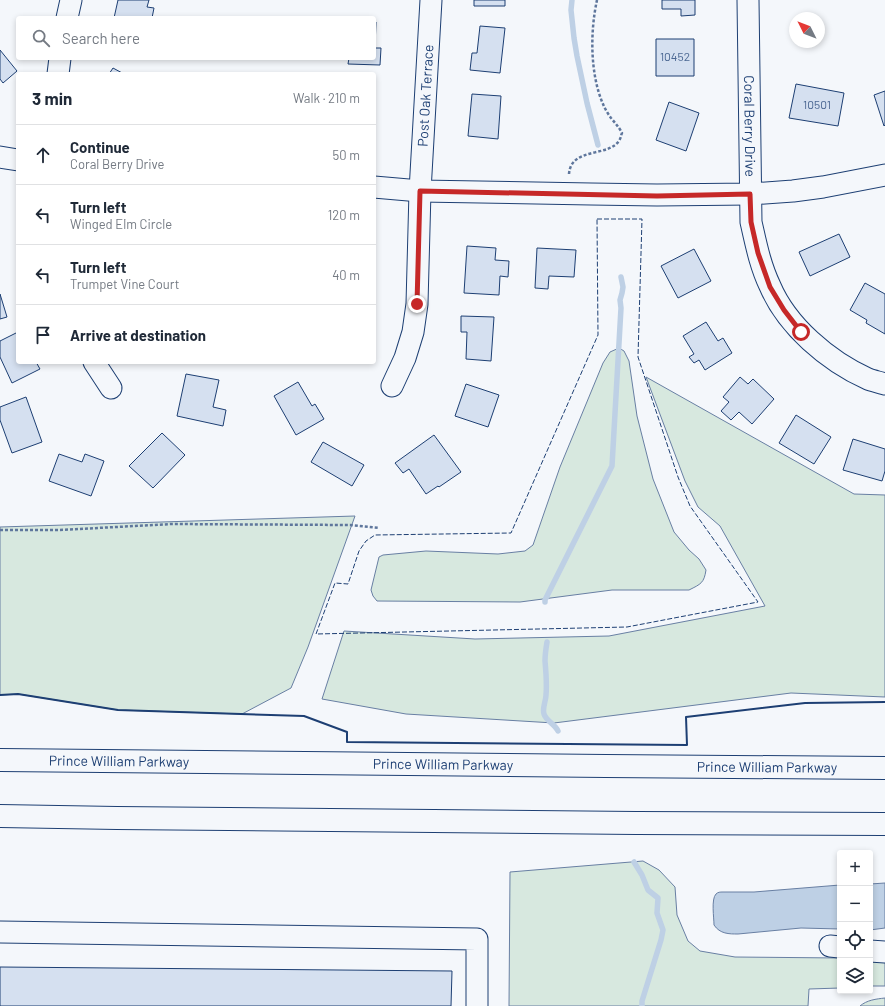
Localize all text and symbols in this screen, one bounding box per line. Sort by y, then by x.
north arrow [789,12,825,48]
search box [16,16,376,60]
icon: search [30,27,52,49]
text: Search here [62,29,140,47]
street label: Post Oak Terrace [414,44,436,147]
house number: 10452 [660,49,690,63]
street label: Coral Berry Drive [741,75,759,177]
text: 3 min [32,88,72,108]
text: Walk · 210 m [293,90,360,106]
house number: 10501 [803,97,831,111]
text: Continue [70,138,130,156]
icon: ahead [32,144,54,166]
text: 50 m [333,147,360,163]
text: Coral Berry Drive [70,156,164,172]
text: Turn left [70,198,126,216]
icon: left [32,204,54,226]
text: 120 m [328,207,360,223]
text: Winged Elm Circle [70,216,172,232]
text: Turn left [70,258,126,276]
icon: left [32,264,54,286]
text: 40 m [332,267,360,283]
text: Trumpet Vine Court [70,276,179,292]
route end [408,295,426,313]
route start [792,323,810,341]
icon: arrive [32,324,54,346]
text: Arrive at destination [70,326,206,344]
street label: Prince William Parkway [49,751,190,770]
street label: Prince William Parkway [373,755,514,773]
street label: Prince William Parkway [697,758,838,776]
map controls [837,850,873,994]
button: + [837,850,873,886]
button: − [837,886,873,922]
button: locate [837,922,873,958]
button: layers [837,958,873,994]

